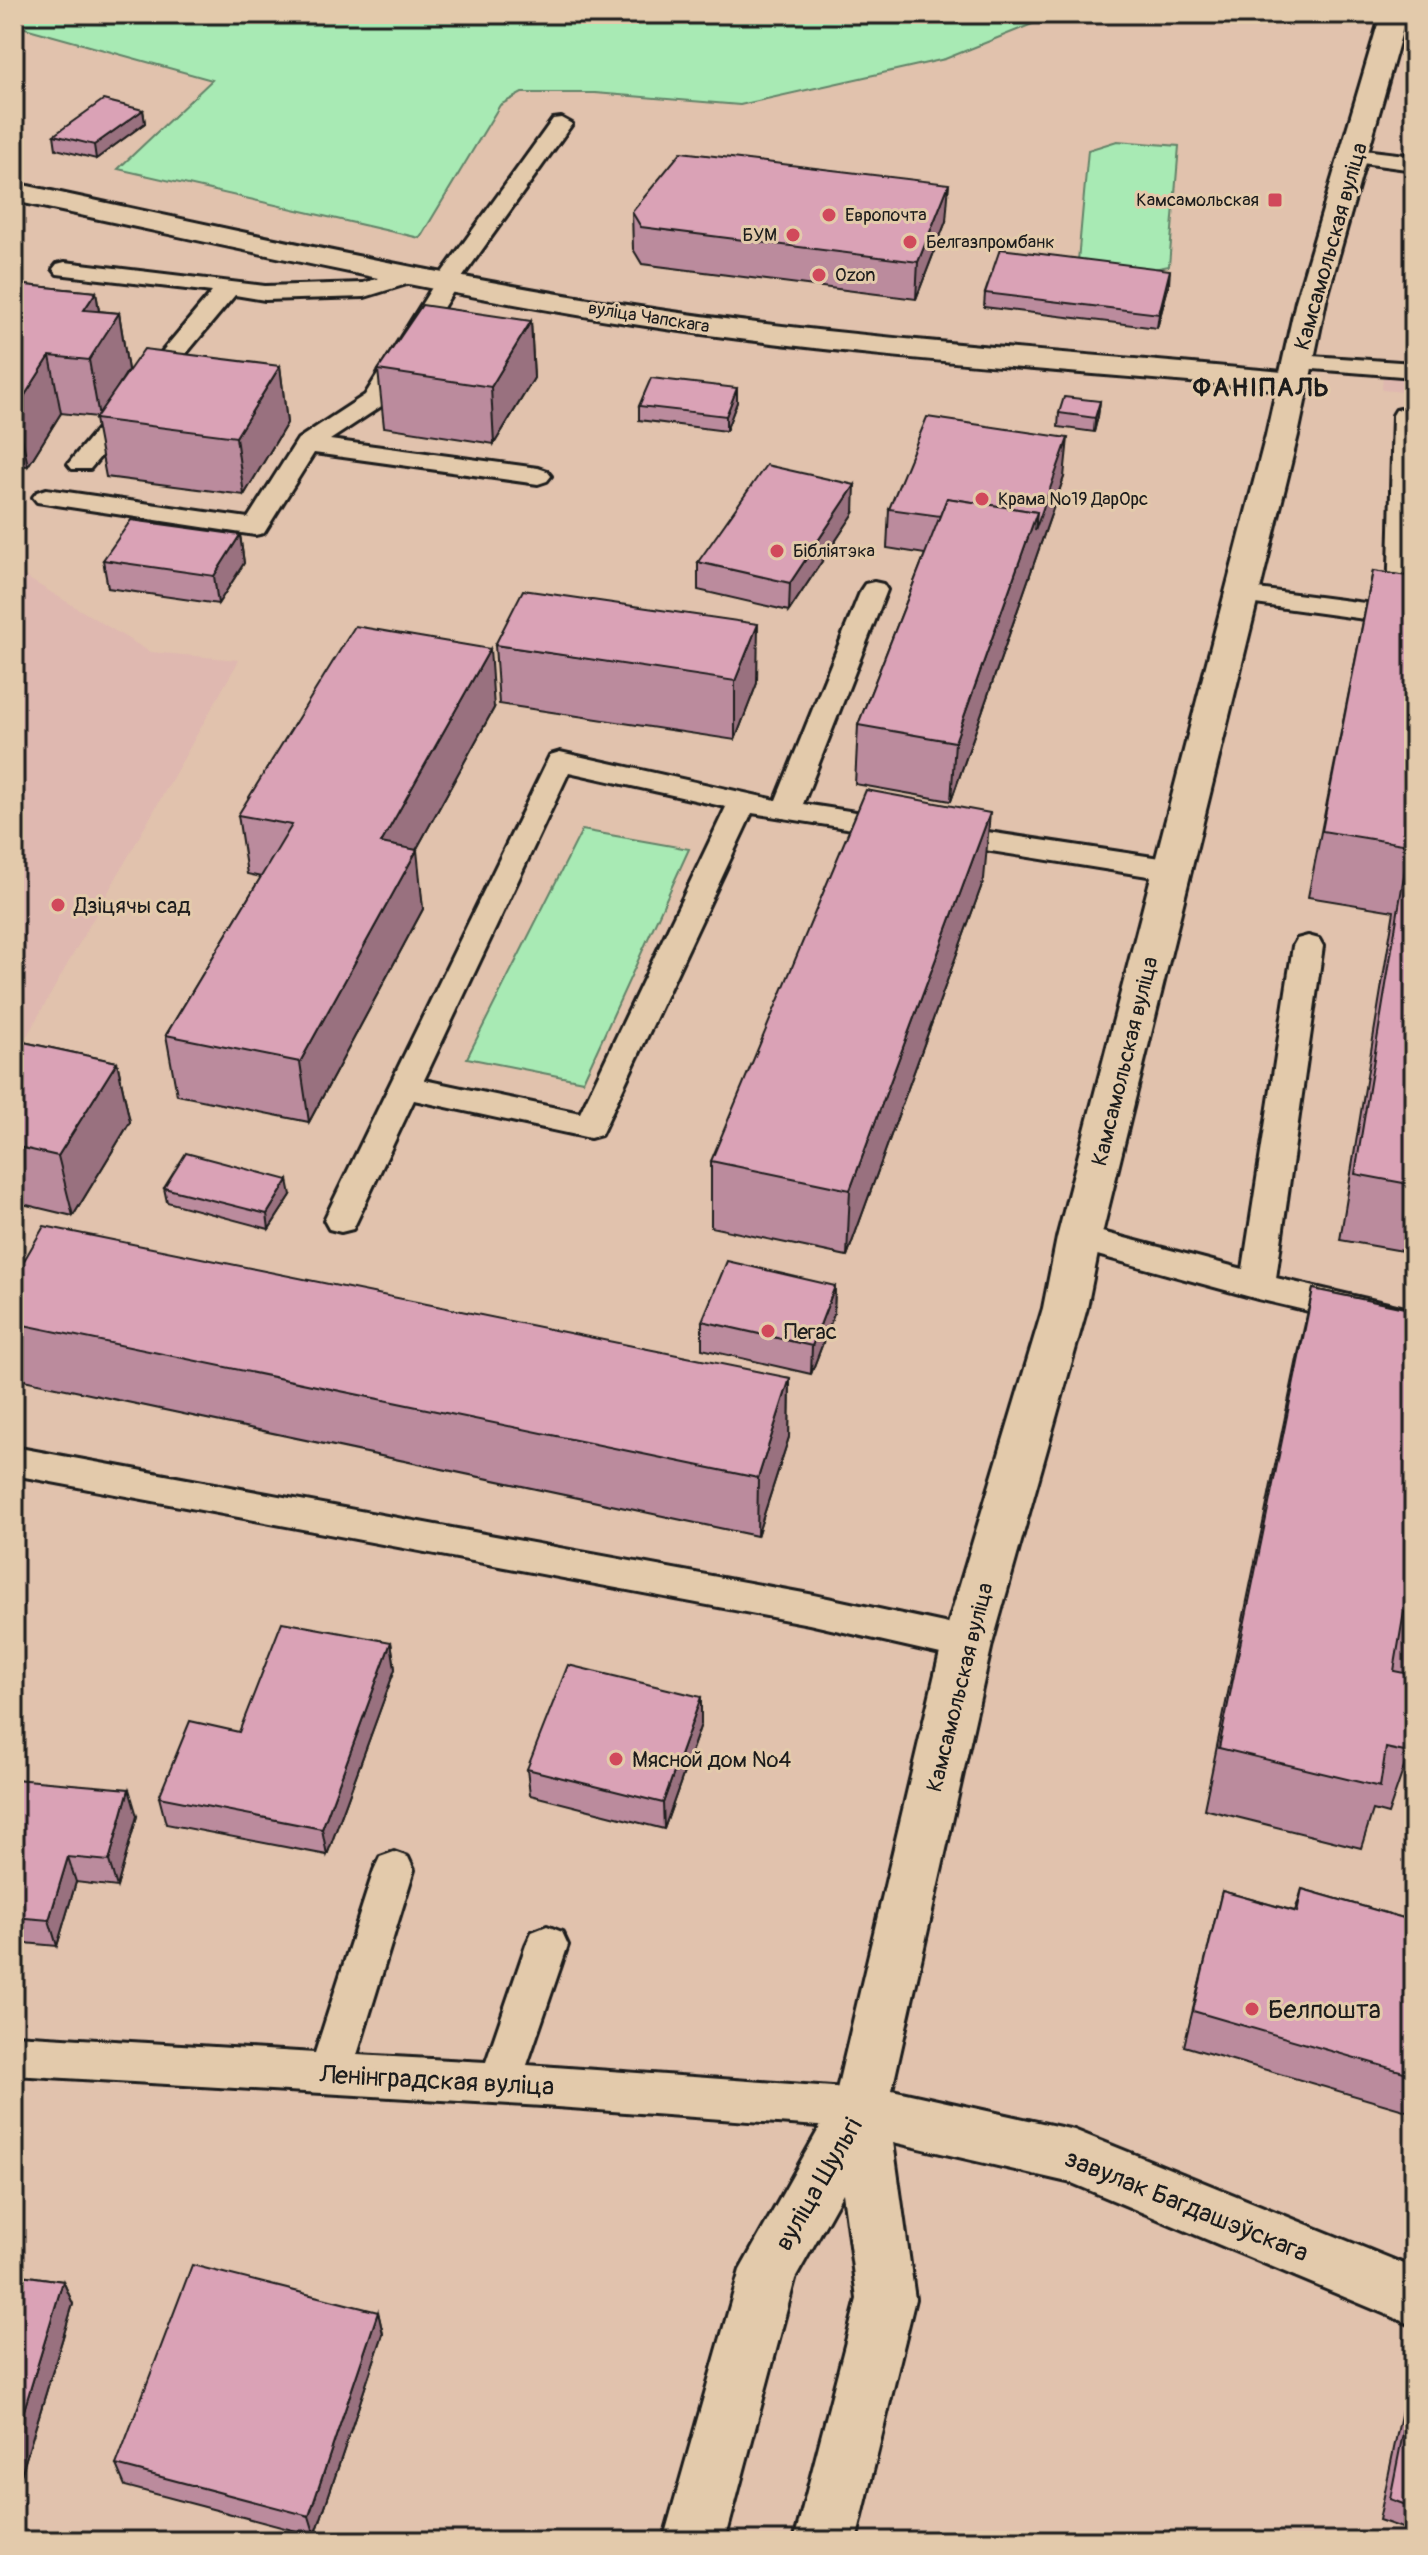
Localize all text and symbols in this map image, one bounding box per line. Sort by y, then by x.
street label: Камсамольская вуліца [1288,139,1374,353]
place label: Камсамольская [1136,189,1259,212]
marker: Камсамольская [1266,191,1284,209]
place label: Европочта [845,204,927,227]
marker: Европочта [820,206,838,224]
place label: БУМ [742,224,777,247]
marker: БУМ [784,226,802,244]
place label: Белгазпромбанк [926,231,1054,254]
marker: Белгазпромбанк [901,233,919,251]
place label: Ozon [835,264,875,287]
marker: Ozon [810,266,828,284]
street label: вуліца Чапскага [587,297,711,338]
district label: ФАНІПАЛЬ [1192,372,1331,404]
place label: Крама №19 ДарОрс [998,488,1148,511]
marker: Крама №19 ДарОрс [973,490,991,508]
place label: Бібліятэка [793,540,875,563]
marker: Бібліятэка [768,542,786,560]
place label: Дзіцячы сад [73,892,191,920]
marker: Дзіцячы сад [49,896,67,914]
street label: Камсамольская вуліца [1085,954,1164,1169]
place label: Пегас [784,1318,837,1346]
marker: Пегас [759,1322,777,1340]
street label: Камсамольская вуліца [920,1580,999,1795]
place label: Мясной дом №4 [632,1746,791,1774]
marker: Мясной дом №4 [607,1750,625,1768]
place label: Белпошта [1268,1994,1381,2026]
marker: Белпошта [1243,2000,1261,2018]
street label: Ленінградская вуліца [318,2059,555,2103]
street label: вуліца Шульгі [768,2113,870,2256]
street label: завулак Багдашэўскага [1060,2142,1313,2269]

